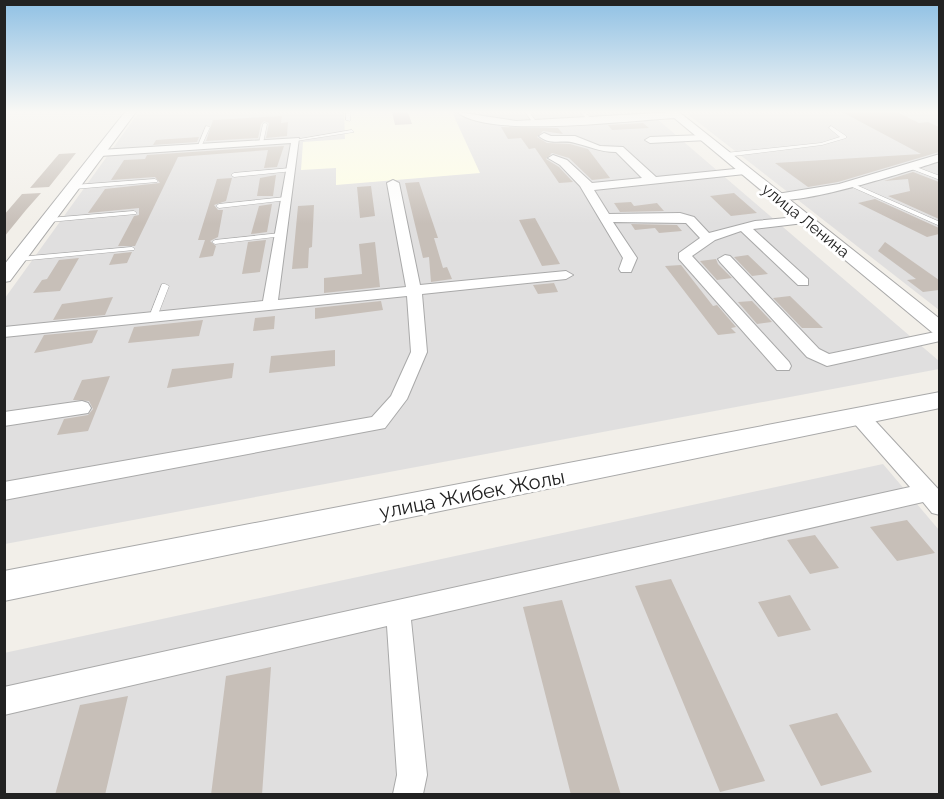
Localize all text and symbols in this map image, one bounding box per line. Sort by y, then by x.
street label: улица Ленина [758,179,853,262]
street label: улица Жибек Жолы [377,464,567,524]

